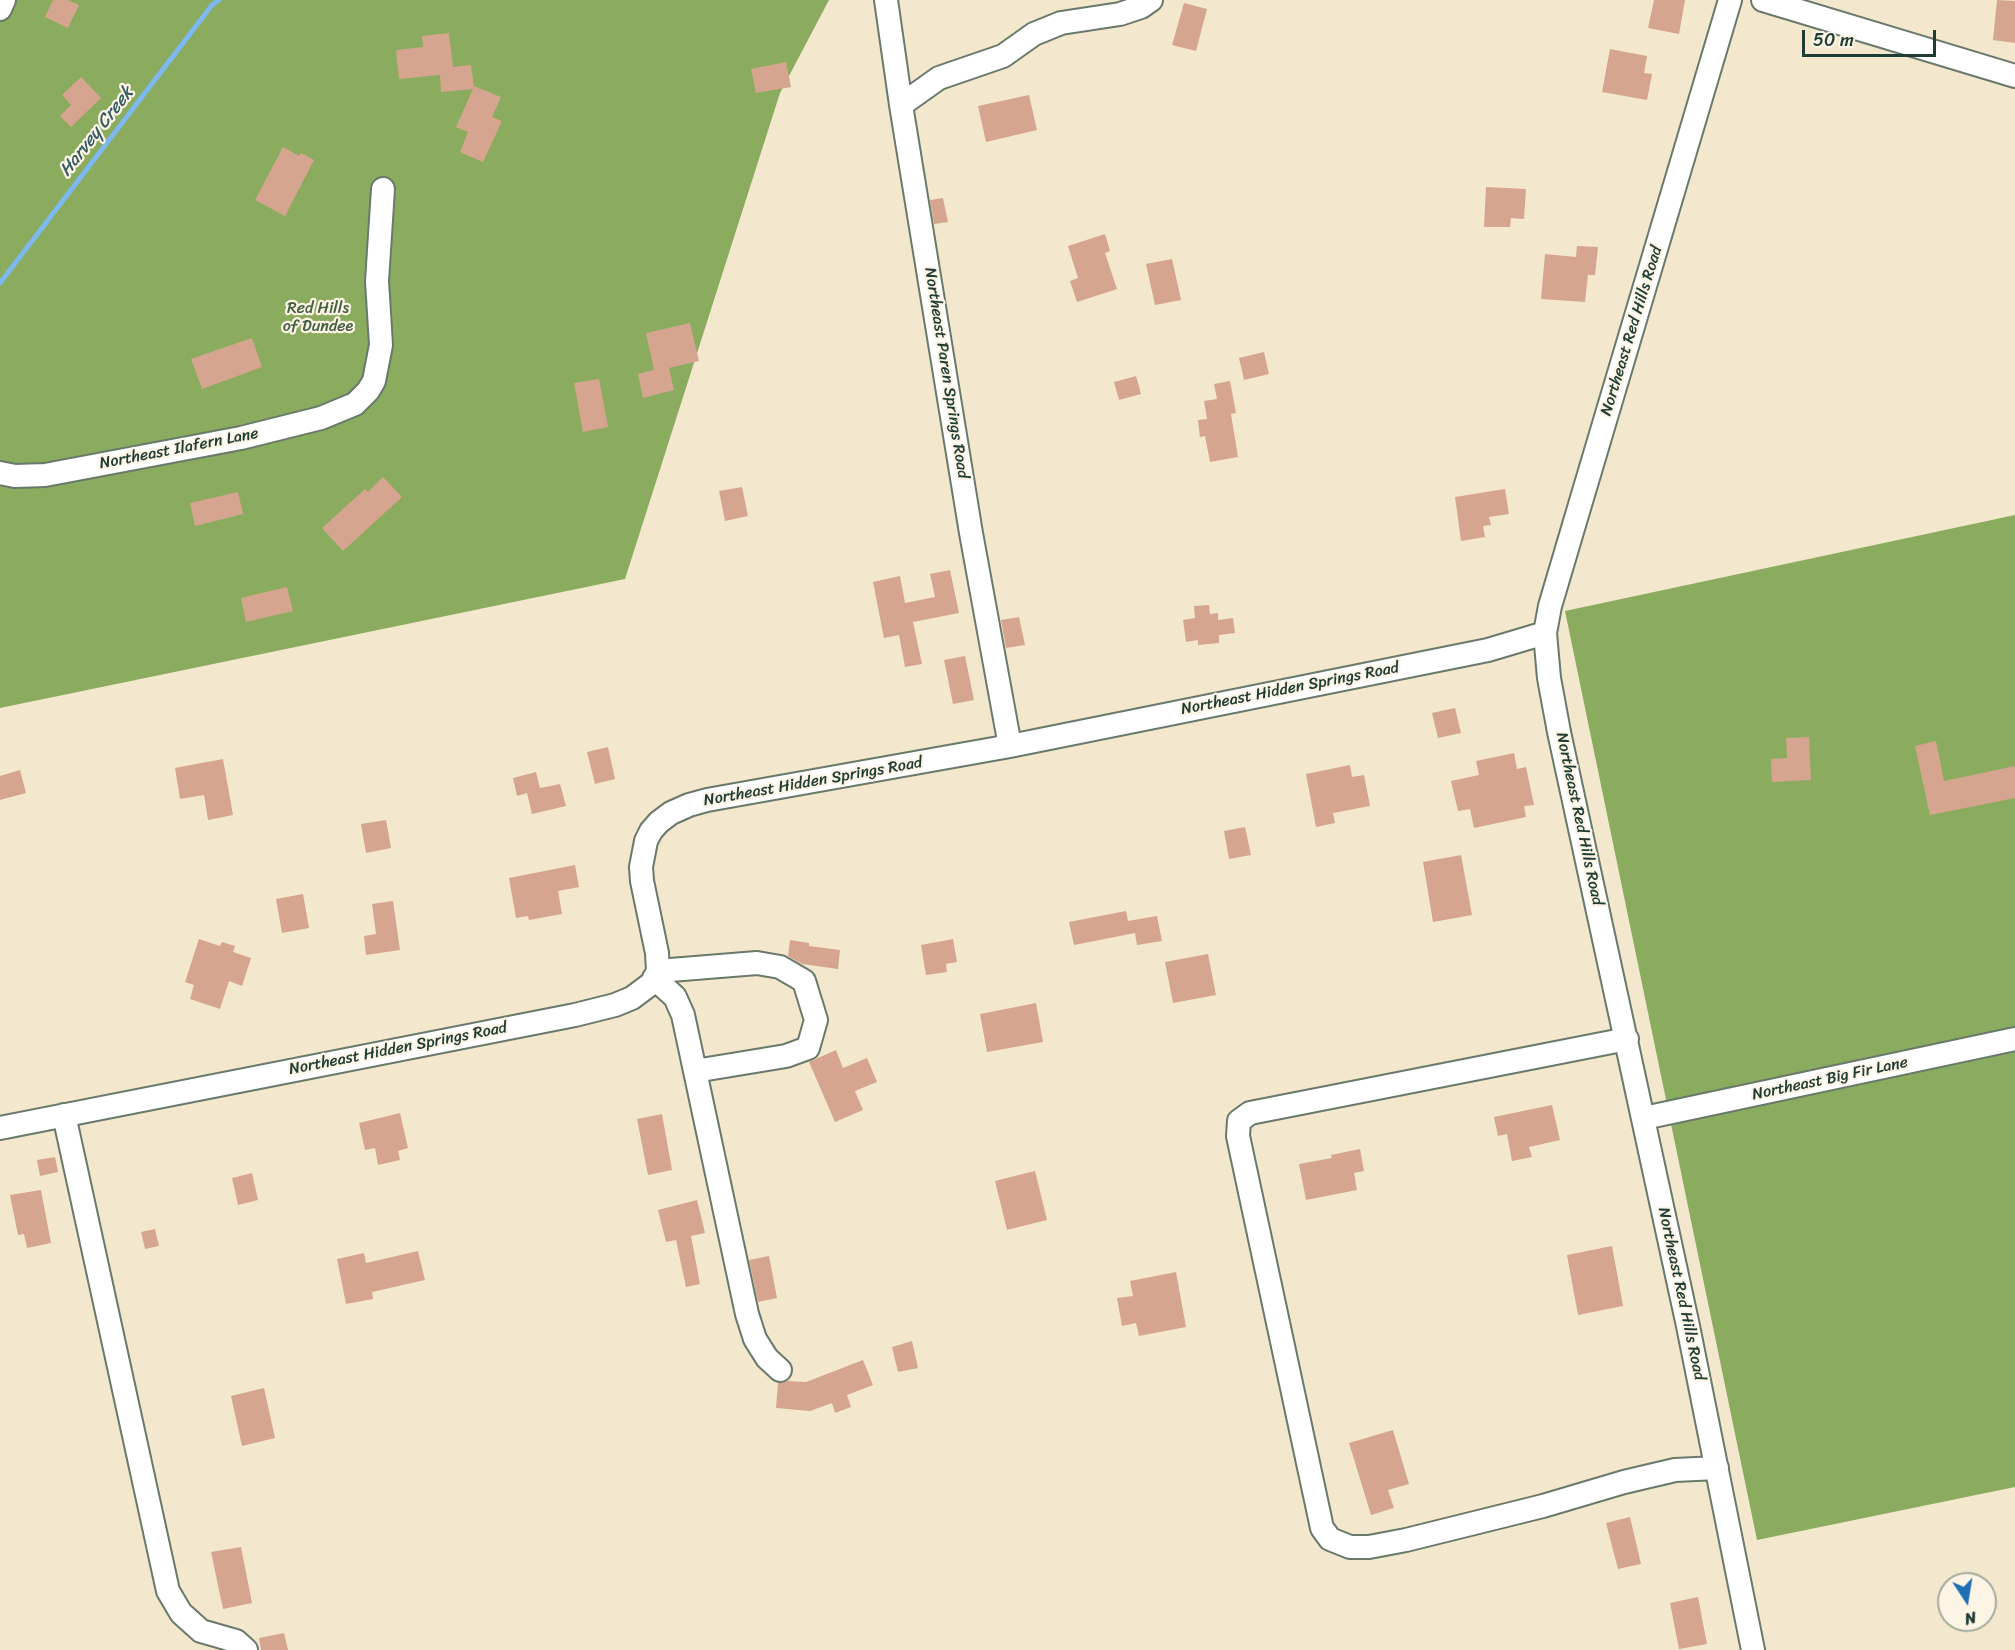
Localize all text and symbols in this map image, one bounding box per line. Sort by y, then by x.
scale bar [1805,18,1938,56]
text: 50 m [1813,24,1854,56]
water label: Harvey Creek [55,83,139,181]
street label: Northeast Red Hills Road [1597,244,1667,418]
street label: Northeast Paren Springs Road [920,266,972,480]
park label: Red Hills of Dundee [283,299,353,337]
street label: Northeast Ilafern Lane [98,424,260,474]
street label: Northeast Hidden Springs Road [1179,658,1401,720]
street label: Northeast Red Hills Road [1551,731,1607,907]
street label: Northeast Hidden Springs Road [702,753,924,811]
street label: Northeast Hidden Springs Road [287,1018,509,1080]
street label: Northeast Big Fir Lane [1750,1053,1910,1105]
street label: Northeast Red Hills Road [1653,1206,1709,1382]
north arrow [1937,1572,1997,1632]
text: N [1962,1603,1979,1633]

